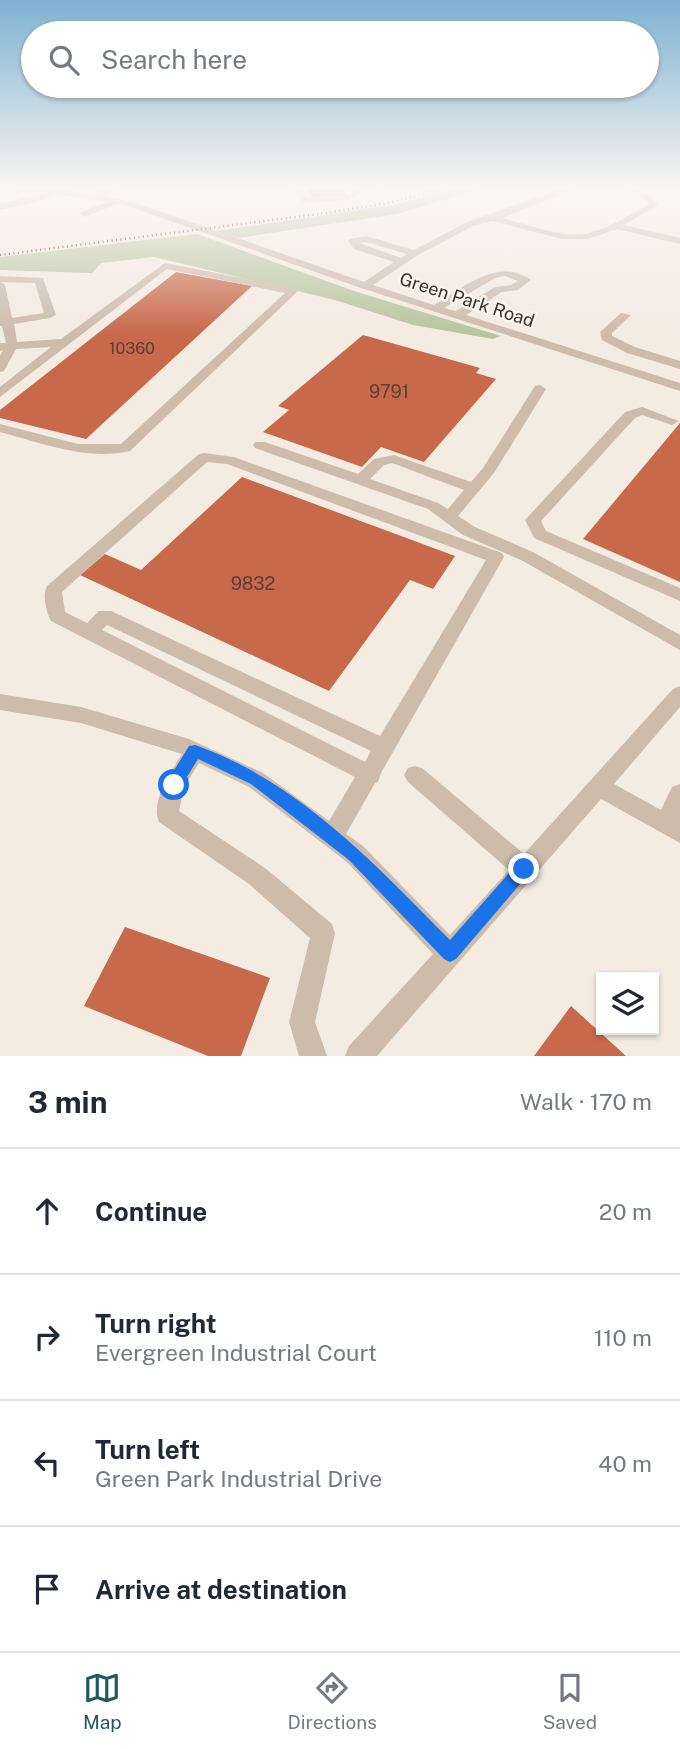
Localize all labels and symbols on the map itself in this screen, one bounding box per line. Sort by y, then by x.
street label: Green Park Road [397,268,537,331]
house number: 10360 [109,339,155,358]
house number: 9791 [369,381,409,402]
house number: 9832 [231,573,275,594]
route start [158,769,189,800]
route end [508,853,539,884]

